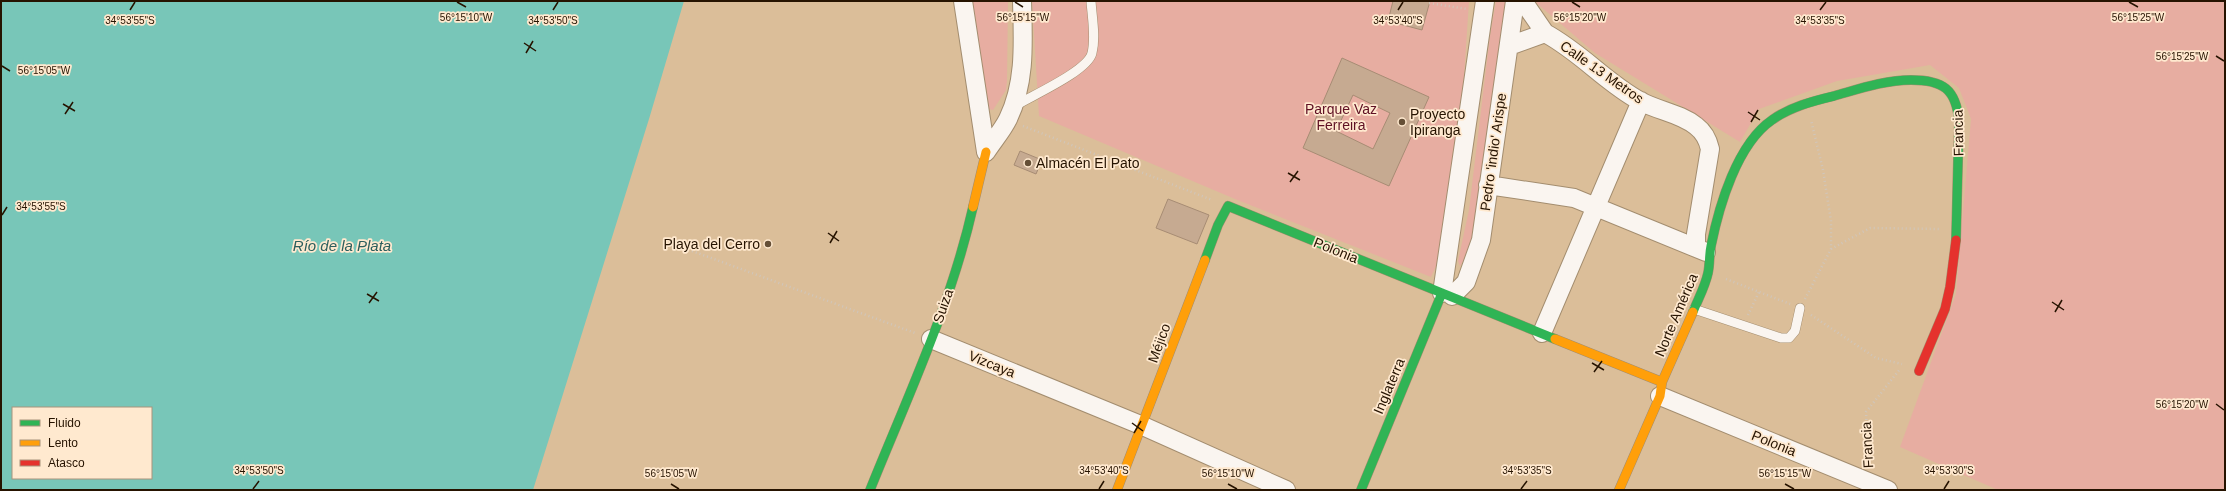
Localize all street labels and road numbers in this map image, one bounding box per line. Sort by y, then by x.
street label: Calle 13 Metros [1557,37,1647,107]
street label: Pedro 'indio' Arispe [1477,92,1509,212]
street label: Francia [1950,109,1966,156]
street label: Polonia [1311,234,1361,266]
street label: Norte América [1651,271,1701,359]
street label: Suiza [930,287,956,325]
street label: Méjico [1145,321,1174,365]
street label: Vizcaya [966,347,1018,381]
street label: Inglaterra [1370,355,1408,416]
street label: Francia [1858,421,1876,469]
street label: Polonia [1749,427,1799,459]

